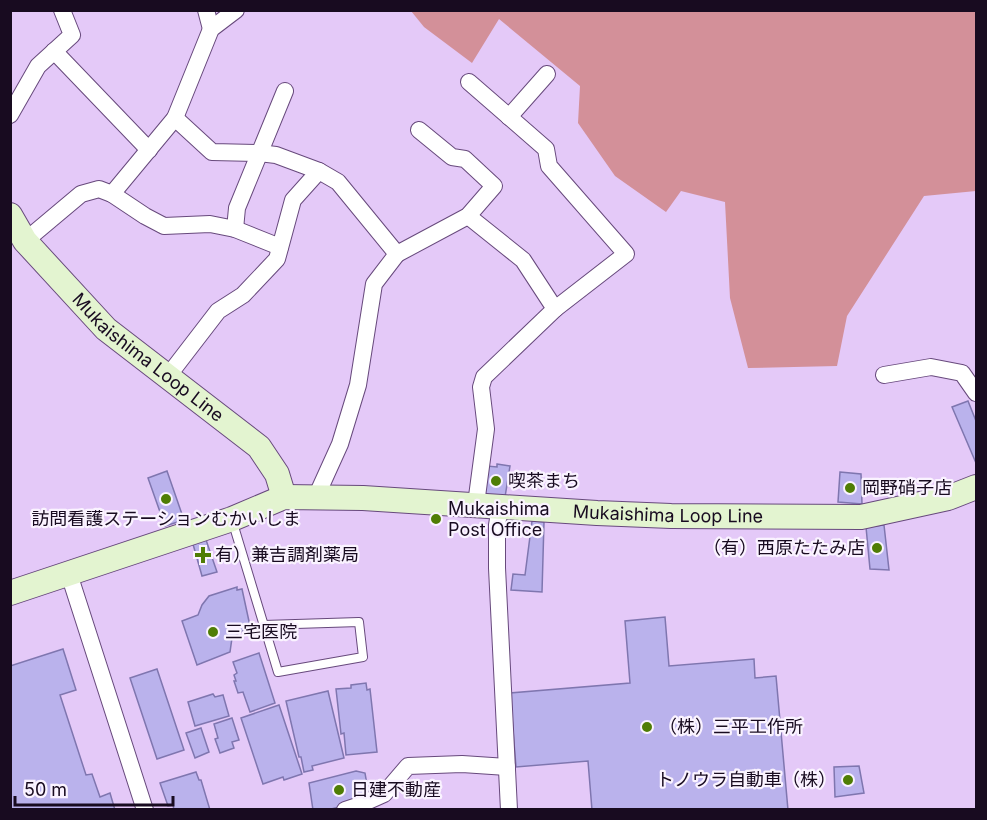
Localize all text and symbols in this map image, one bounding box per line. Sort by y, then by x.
street label: Mukaishima Loop Line [68,289,228,426]
place label: 喫茶まち [508,470,580,491]
marker: 喫茶まち [489,474,503,488]
place label: 岡野硝子店 [862,477,952,498]
marker: 岡野硝子店 [843,481,857,495]
marker: 訪問看護ステーションむかいしま [159,492,173,506]
place label: Mukaishima Post Office [448,498,550,540]
street label: Mukaishima Loop Line [572,500,763,526]
place label: 訪問看護ステーションむかいしま [31,508,301,529]
marker: Mukaishima Post Office [429,512,443,526]
place label: （有）西原たたみ店 [703,537,865,558]
marker: （有）西原たたみ店 [870,541,884,555]
place label: 有）兼吉調剤薬局 [215,544,359,565]
marker: 有）兼吉調剤薬局 [196,548,210,562]
place label: 三宅医院 [225,621,297,642]
marker: 三宅医院 [206,625,220,639]
place label: （株）三平工作所 [659,716,803,737]
marker: （株）三平工作所 [640,720,654,734]
scale bar [15,769,172,807]
place label: トノウラ自動車（株） [656,769,836,790]
marker: トノウラ自動車（株） [841,773,855,787]
text: 50 m [24,779,67,800]
place label: 日建不動産 [351,779,441,800]
marker: 日建不動産 [332,783,346,797]

